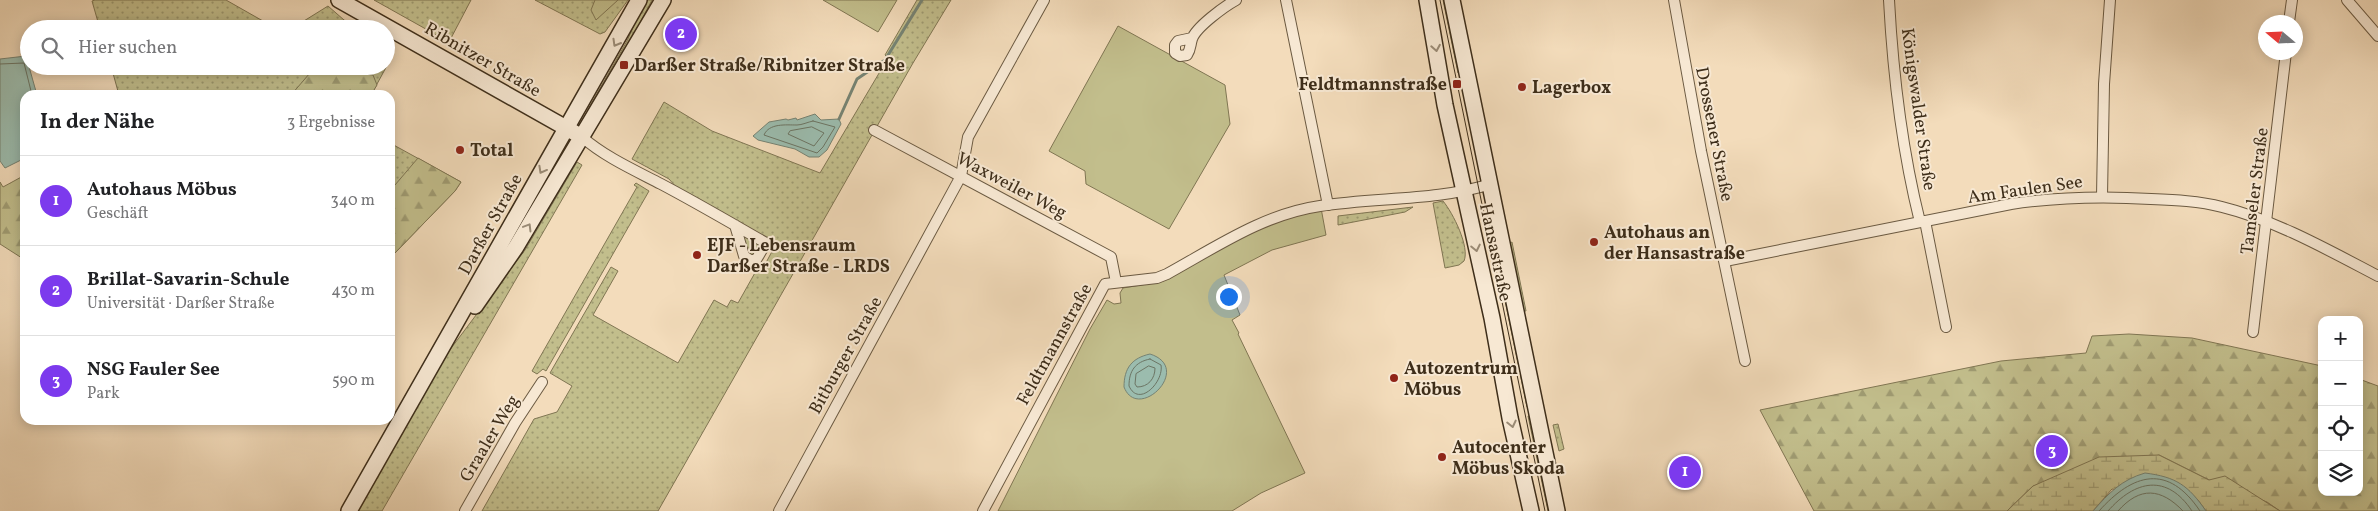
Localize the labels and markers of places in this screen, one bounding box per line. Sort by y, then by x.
pin: 2 [665,15,697,53]
place label: Darßer Straße/Ribnitzer Straße [634,54,905,79]
marker: Darßer Straße/Ribnitzer Straße [618,59,630,71]
place label: Feldtmannstraße [1298,73,1447,98]
place label: Lagerbox [1532,76,1611,101]
marker: Feldtmannstraße [1451,78,1463,90]
marker: Lagerbox [1516,81,1528,93]
place label: Total [470,139,513,164]
marker: Total [454,144,466,156]
place label: Autohaus an der Hansastraße [1604,221,1745,267]
place label: EJF - Lebensraum Darßer Straße - LRDS [707,234,890,280]
marker: Autohaus an der Hansastraße [1588,236,1600,248]
marker: EJF - Lebensraum Darßer Straße - LRDS [691,249,703,261]
place label: Autozentrum Möbus [1404,357,1518,403]
marker: Autozentrum Möbus [1388,372,1400,384]
pin: 3 [2036,432,2068,470]
place label: Autocenter Möbus Skoda [1452,436,1565,482]
marker: Autocenter Möbus Skoda [1436,451,1448,463]
pin: 1 [1669,453,1701,491]

